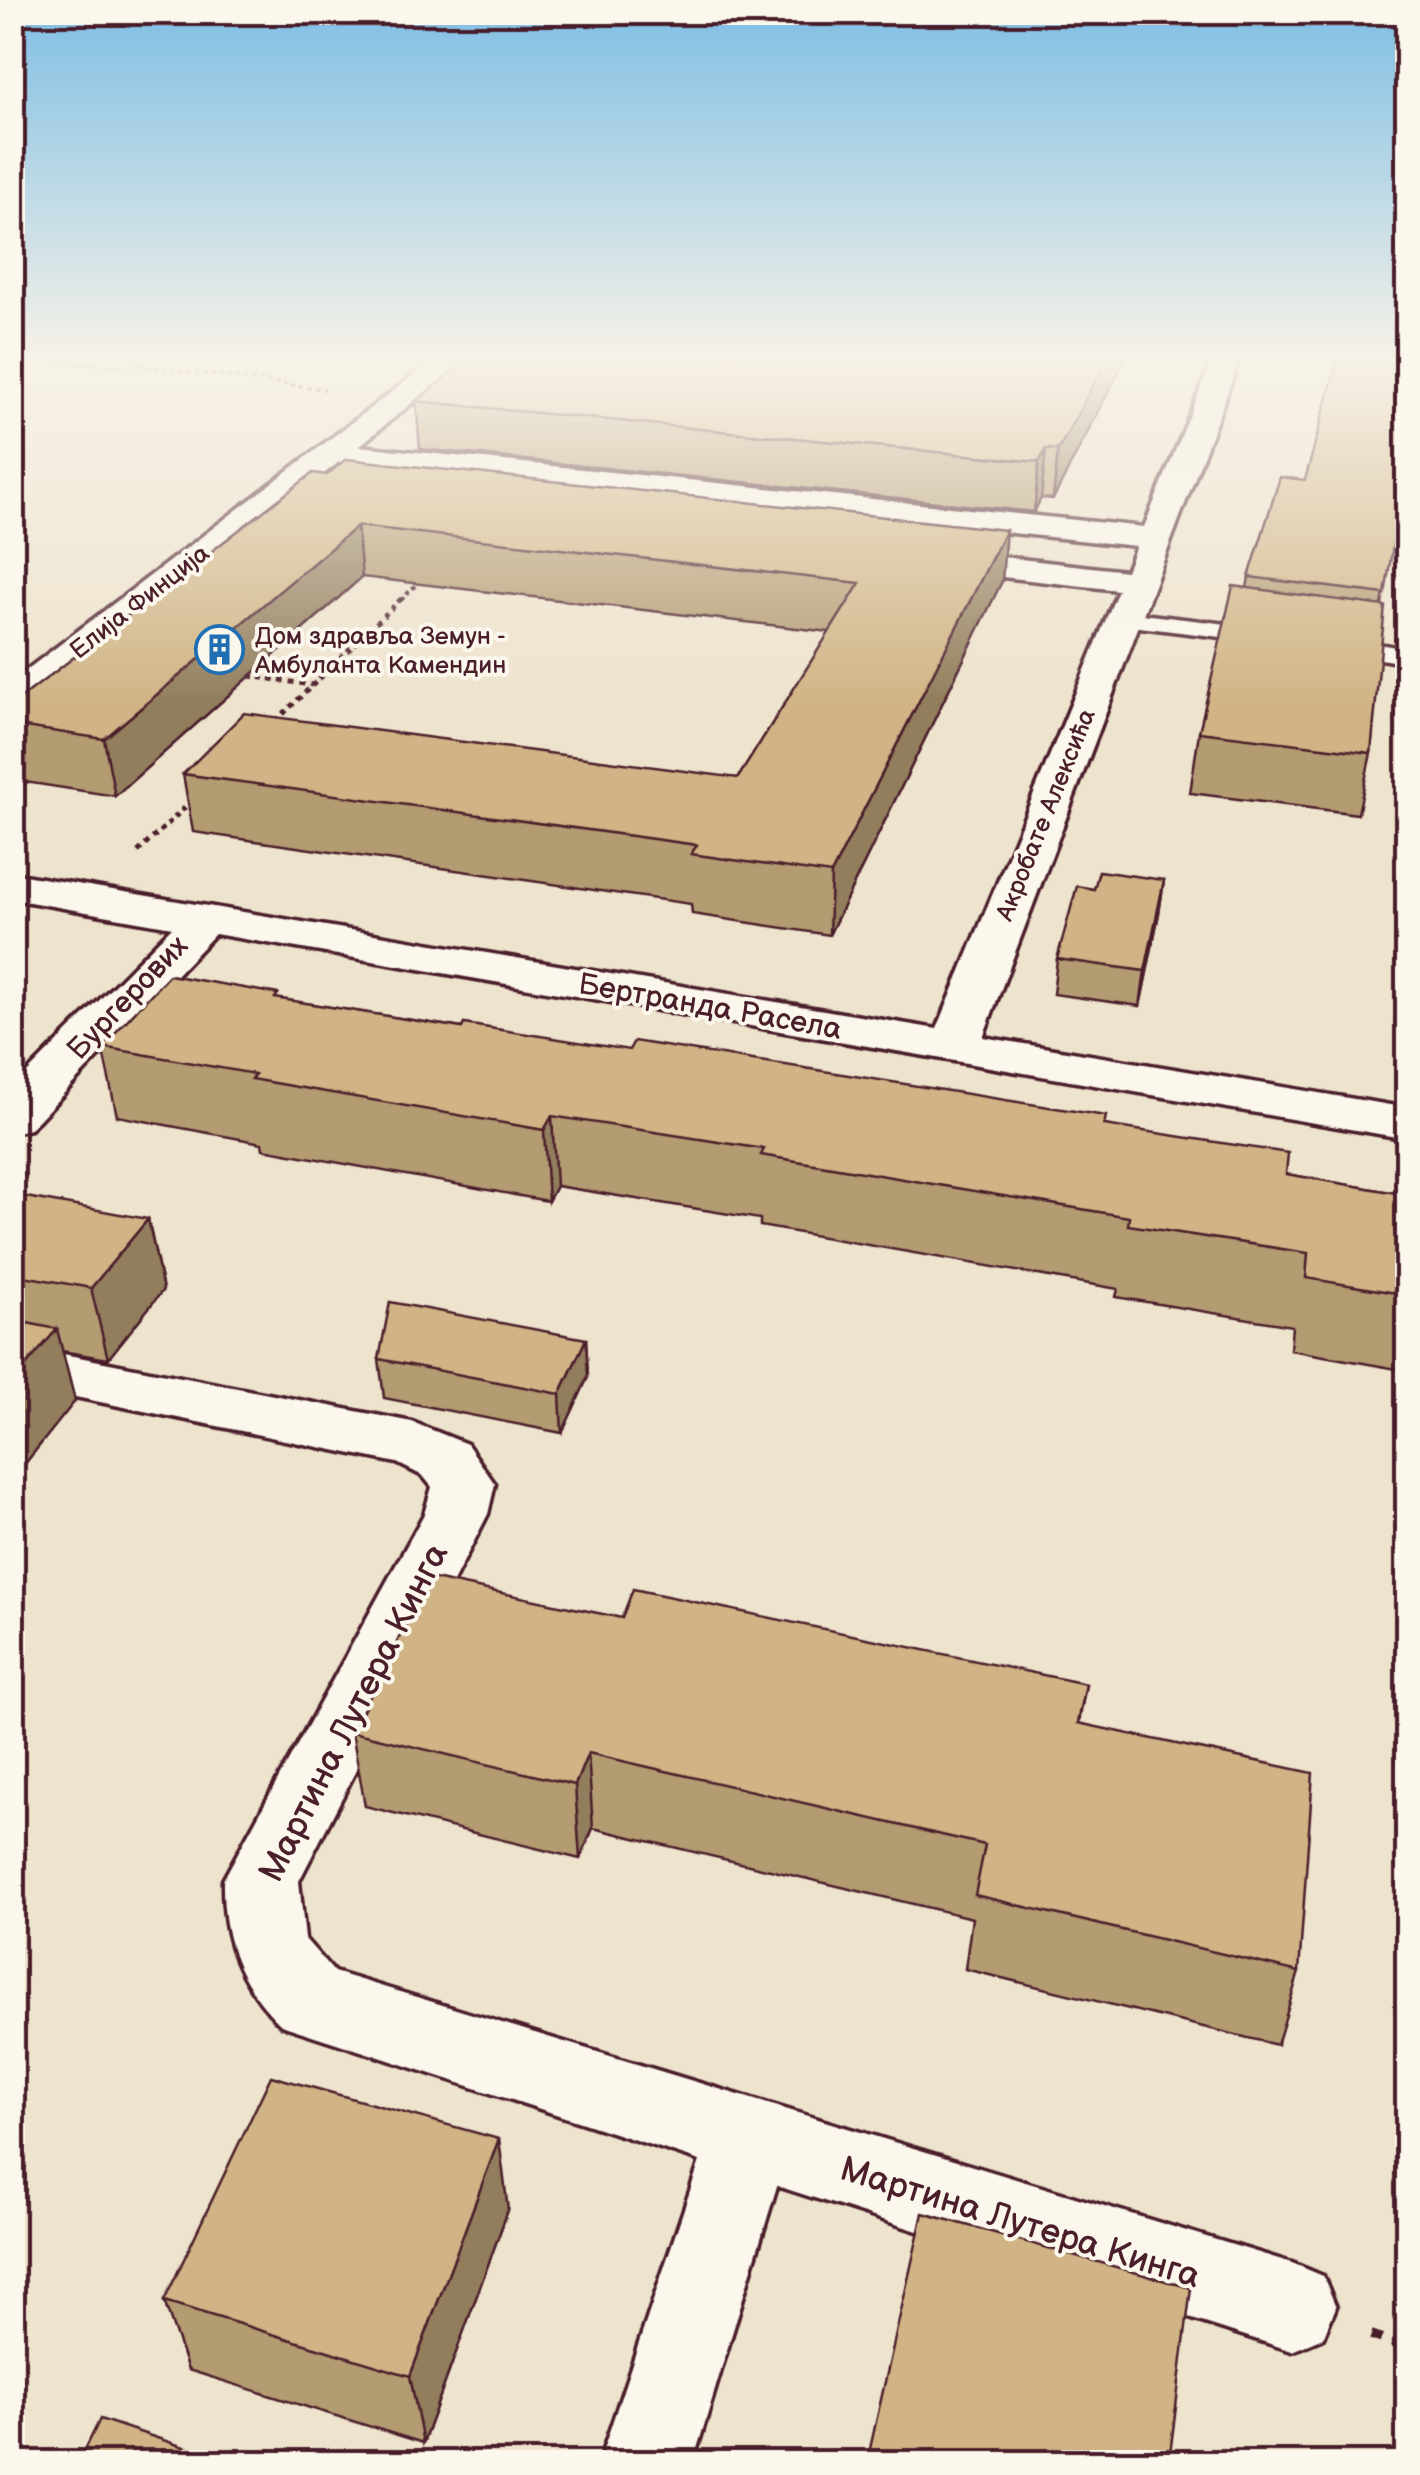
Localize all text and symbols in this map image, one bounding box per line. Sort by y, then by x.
street label: Елија Финција [64,538,216,666]
place label: Дом здравља Земун - Амбуланта Камендин [254,621,506,681]
building icon: Дом здравља Земун - Амбуланта Камендин [194,624,246,676]
street label: Акробате Алексића [989,704,1103,926]
street label: Бургерових [60,928,196,1068]
street label: Бертранда Расела [576,966,845,1048]
street label: Мартина Лутера Кинга [250,1536,458,1889]
street label: Мартина Лутера Кинга [835,2148,1206,2298]

